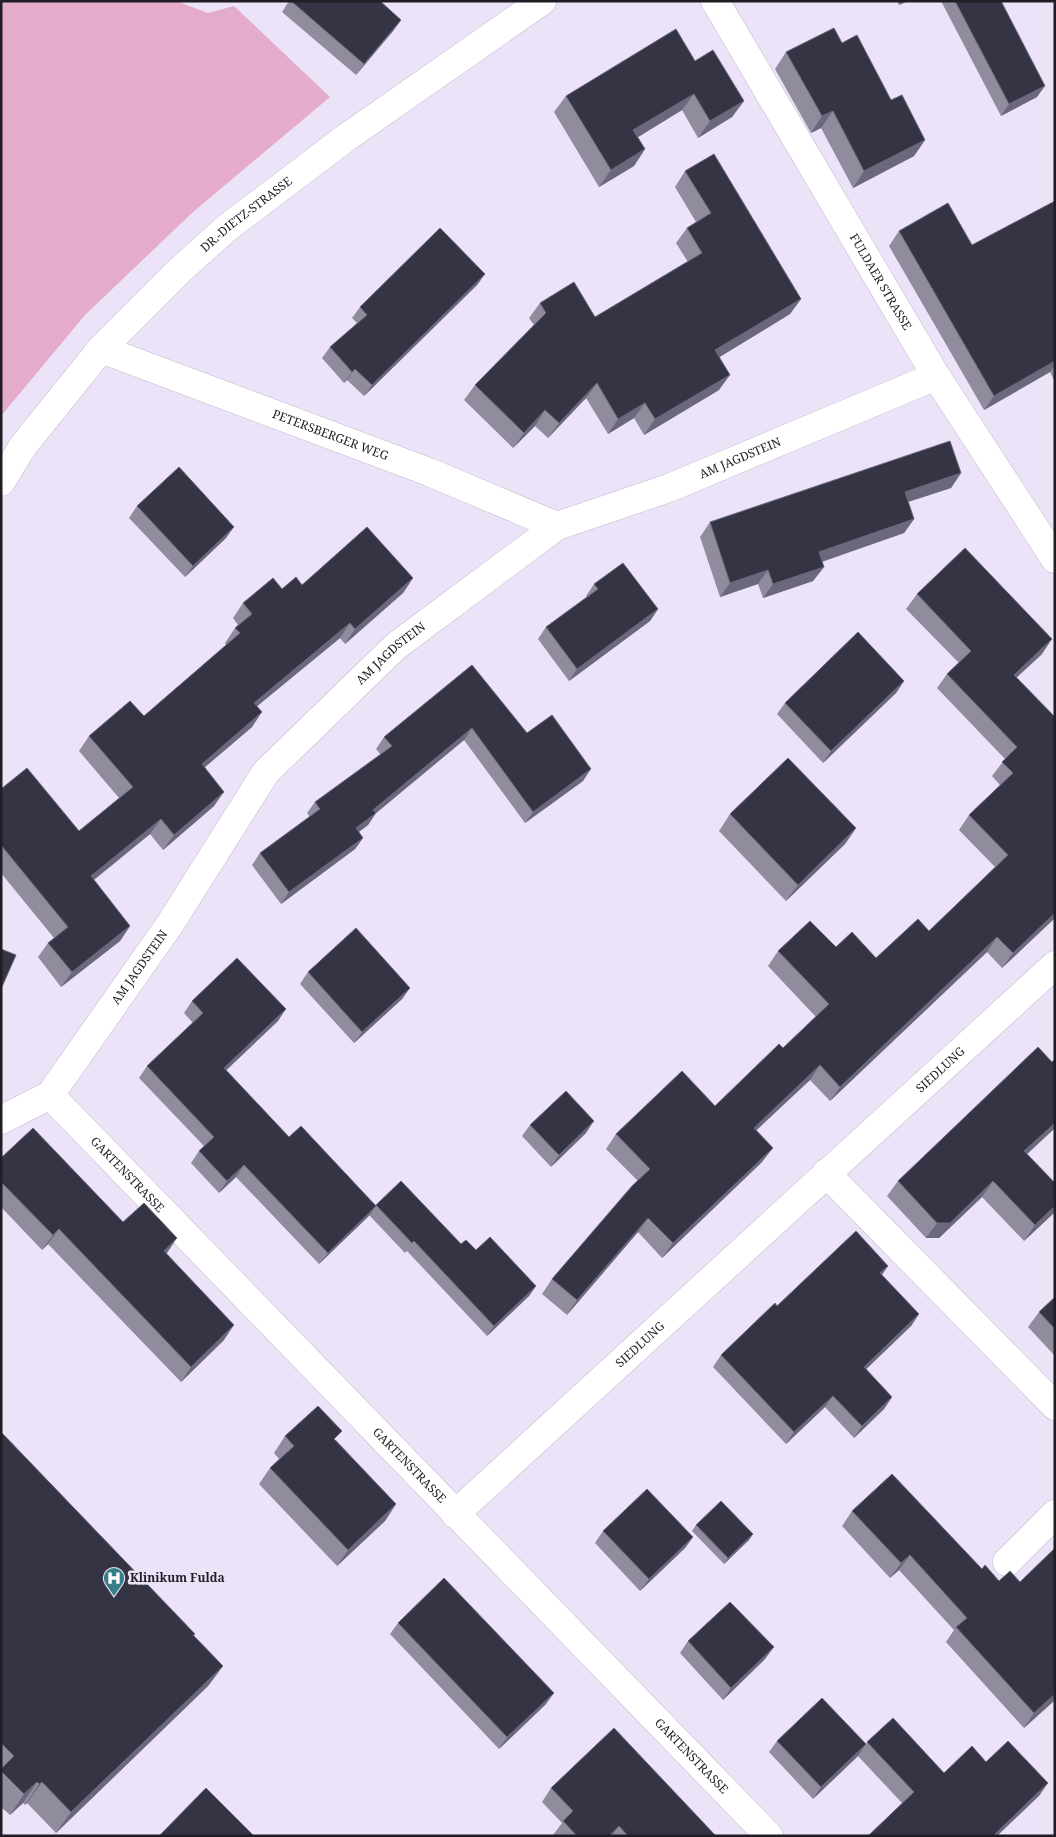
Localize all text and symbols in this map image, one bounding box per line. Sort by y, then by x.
street label: DR.-DIETZ-STRASSE [197,172,295,256]
street label: FULDAER STRASSE [846,230,916,333]
street label: PETERSBERGER WEG [270,405,391,464]
street label: AM JAGDSTEIN [696,433,784,482]
street label: AM JAGDSTEIN [352,618,429,688]
street label: AM JAGDSTEIN [107,926,171,1008]
street label: SIEDLUNG [912,1042,969,1096]
street label: GARTENSTRASSE [87,1133,168,1216]
street label: SIEDLUNG [612,1317,668,1371]
street label: GARTENSTRASSE [369,1423,450,1507]
hospital icon: Klinikum Fulda [102,1566,126,1597]
place label: Klinikum Fulda [130,1569,225,1586]
street label: GARTENSTRASSE [651,1714,732,1797]

